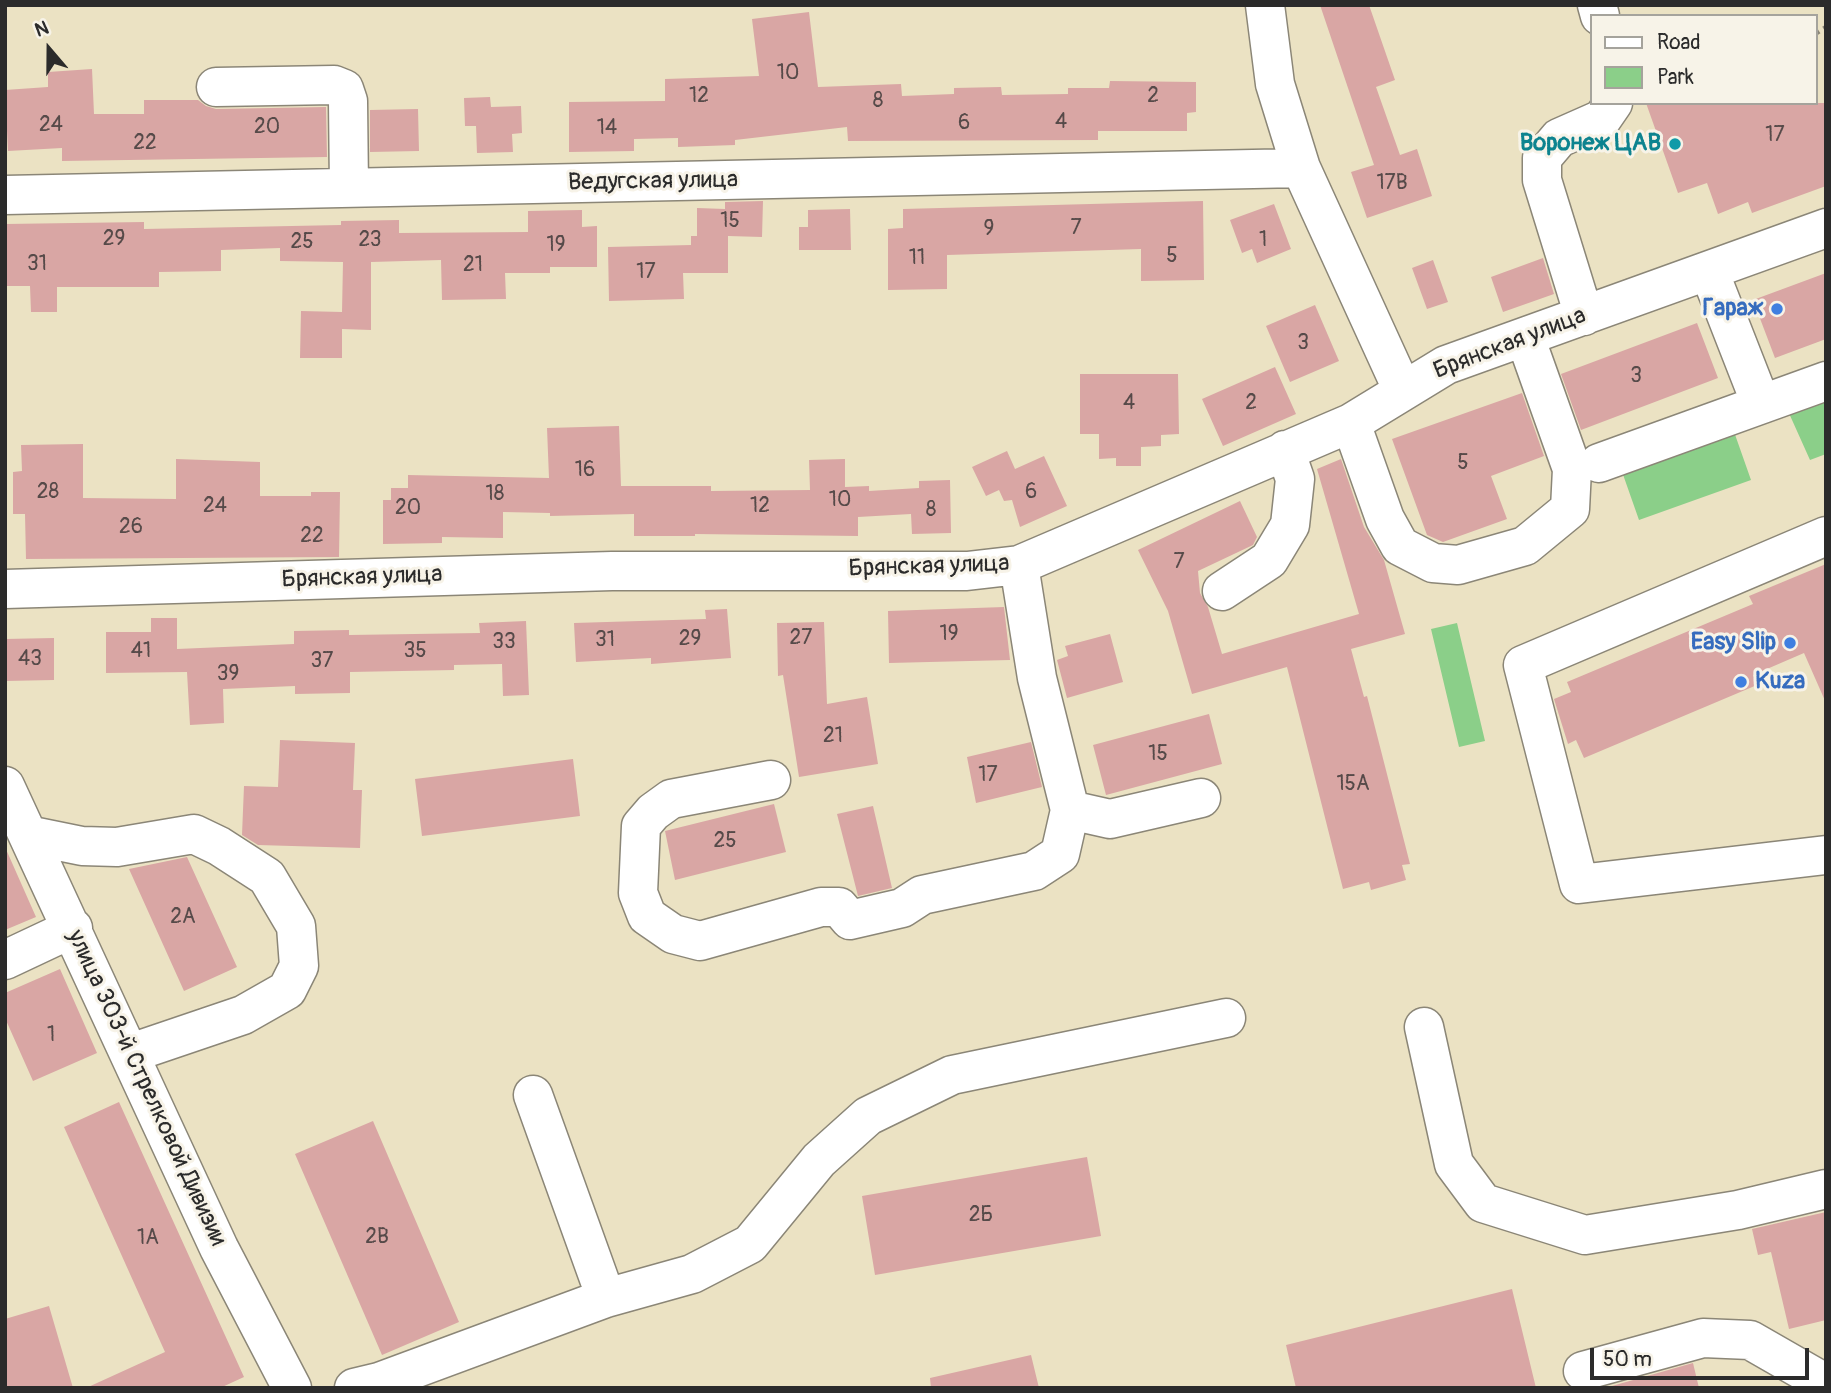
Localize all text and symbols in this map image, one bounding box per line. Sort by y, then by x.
north arrow [14,14,84,84]
legend [1590,14,1817,105]
text: N [32,16,52,43]
text: Road [1657,29,1701,56]
house number: 10 [777,61,799,87]
text: Park [1657,64,1694,91]
house number: 12 [689,84,709,110]
house number: 2 [1147,84,1159,110]
house number: 8 [873,89,883,115]
house number: 4 [1055,110,1067,136]
house number: 6 [958,111,970,137]
house number: 24 [39,113,63,139]
house number: 20 [254,115,280,141]
house number: 14 [597,116,617,142]
house number: 17 [1765,123,1785,149]
place label: Воронеж ЦАВ [1520,130,1661,158]
house number: 22 [133,131,157,157]
marker: Воронеж ЦАВ [1667,136,1683,152]
street label: Ведугская улица [568,166,738,198]
house number: 17В [1376,171,1408,197]
house number: 15 [720,209,740,235]
house number: 7 [1070,216,1082,242]
house number: 9 [984,217,994,243]
house number: 29 [103,227,125,253]
house number: 23 [359,228,381,254]
house number: 1 [1259,228,1267,254]
house number: 25 [290,230,314,256]
house number: 19 [546,233,566,259]
house number: 5 [1166,244,1178,270]
house number: 11 [909,246,925,272]
house number: 31 [27,252,47,278]
house number: 21 [463,253,483,279]
house number: 17 [636,260,656,286]
place label: Гараж [1702,295,1763,323]
marker: Гараж [1769,301,1785,317]
street label: Брянская улица [1430,302,1590,386]
house number: 3 [1297,331,1309,357]
house number: 3 [1630,364,1642,390]
house number: 4 [1123,391,1135,417]
house number: 2 [1245,391,1257,417]
house number: 5 [1457,451,1469,477]
house number: 16 [575,458,595,484]
house number: 28 [37,480,59,506]
house number: 6 [1025,480,1037,506]
house number: 18 [486,482,504,508]
house number: 10 [829,488,851,514]
house number: 24 [203,494,227,520]
house number: 12 [750,494,770,520]
house number: 20 [395,496,421,522]
house number: 8 [926,498,936,524]
house number: 26 [119,515,143,541]
house number: 22 [300,524,324,550]
street label: Брянская улица [848,550,1010,584]
house number: 7 [1173,550,1185,576]
street label: Брянская улица [281,561,443,595]
house number: 19 [939,622,959,648]
house number: 27 [790,626,812,652]
house number: 29 [679,627,701,653]
house number: 31 [595,628,615,654]
place label: Easy Slip [1691,629,1776,657]
house number: 33 [492,630,516,656]
marker: Easy Slip [1782,635,1798,651]
house number: 41 [131,639,151,665]
house number: 35 [403,639,427,665]
house number: 43 [18,647,42,673]
house number: 37 [311,649,333,675]
house number: 39 [217,662,239,688]
place label: Kuza [1755,668,1805,696]
marker: Kuza [1733,674,1749,690]
house number: 21 [823,724,843,750]
house number: 15 [1148,742,1168,768]
house number: 17 [978,763,998,789]
house number: 15А [1336,772,1370,798]
house number: 25 [713,829,737,855]
house number: 2А [170,905,196,931]
street label: улица 303-й Стрелковой Дивизии [60,926,232,1250]
house number: 1 [47,1023,55,1049]
house number: 2Б [969,1203,993,1229]
house number: 2В [365,1225,389,1251]
house number: 1А [137,1226,159,1252]
scale bar [1593,1334,1812,1378]
text: 50 m [1603,1346,1652,1373]

